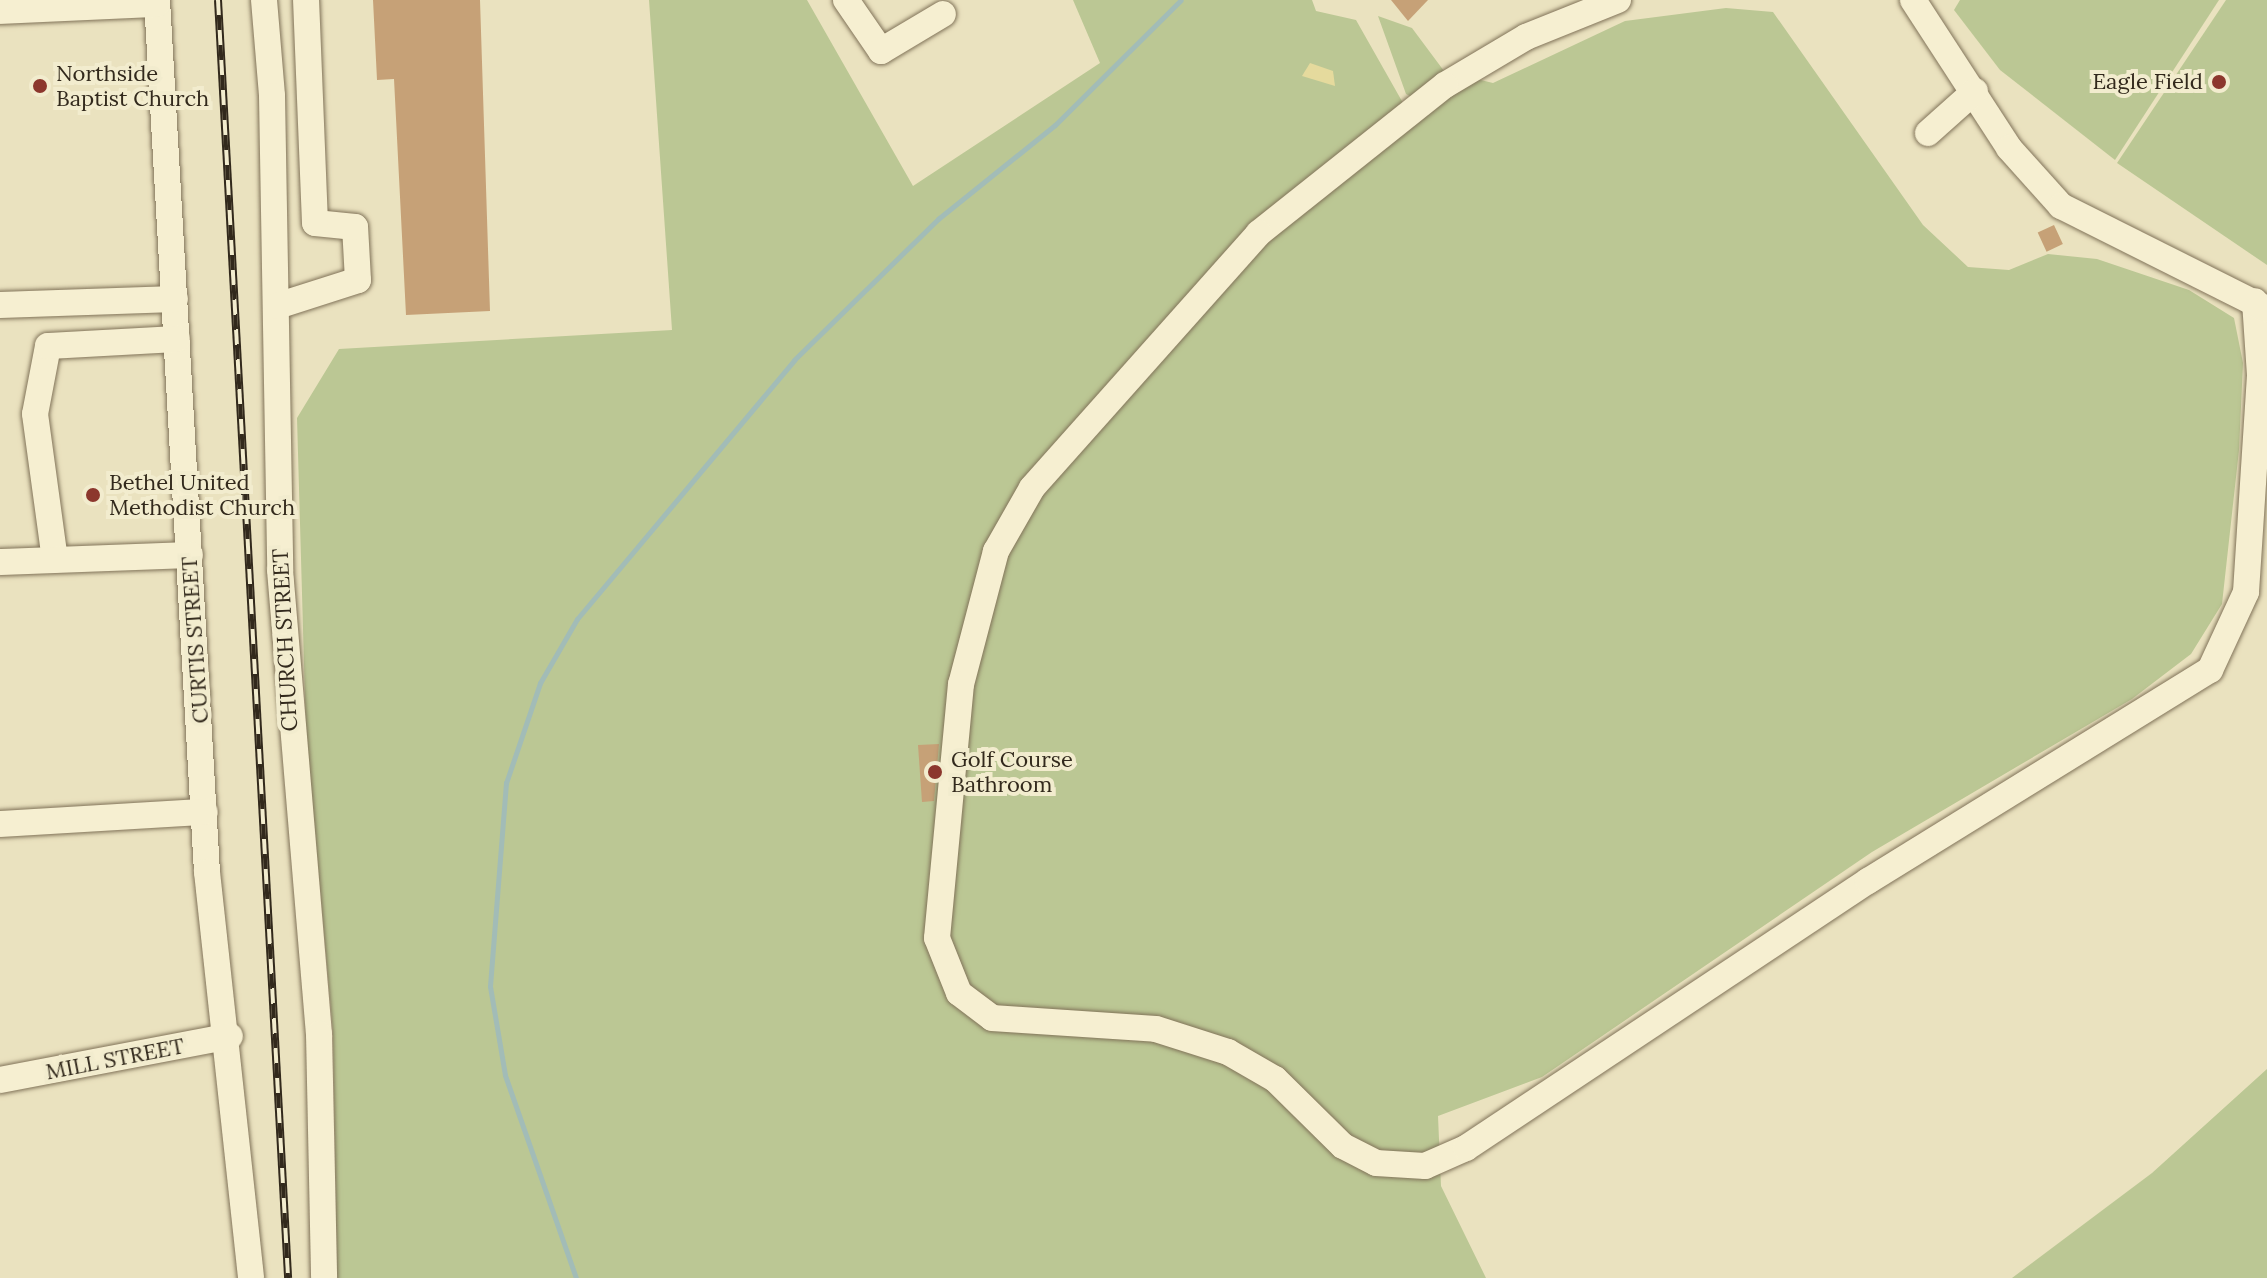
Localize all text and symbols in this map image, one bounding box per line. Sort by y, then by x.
place label: Northside Baptist Church [56,60,209,112]
place label: Eagle Field [2092,69,2203,95]
marker: Eagle Field [2210,73,2228,91]
marker: Northside Baptist Church [31,77,49,95]
place label: Bethel United Methodist Church [109,469,295,520]
marker: Bethel United Methodist Church [84,486,102,504]
street label: CHURCH STREET [267,548,303,732]
street label: CURTIS STREET [176,556,214,724]
place label: Golf Course Bathroom [951,746,1073,798]
marker: Golf Course Bathroom [926,763,944,781]
street label: MILL STREET [43,1033,187,1085]

